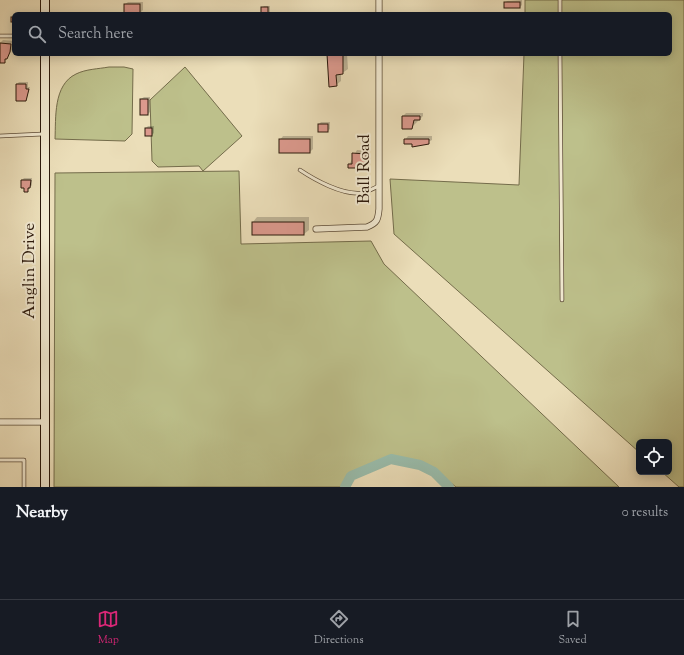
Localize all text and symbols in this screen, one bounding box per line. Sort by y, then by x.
search box [12,12,672,56]
icon: search [26,23,48,45]
text: Search here [58,24,133,45]
street label: Ball Road [353,134,377,204]
street label: Anglin Drive [18,223,42,319]
map controls [636,439,672,475]
button: locate [636,439,672,475]
text: Nearby [16,501,68,525]
text: 0 results [622,504,668,522]
tab: Map [97,608,119,648]
tab: Directions [314,608,364,648]
tab: Saved [558,608,587,648]

